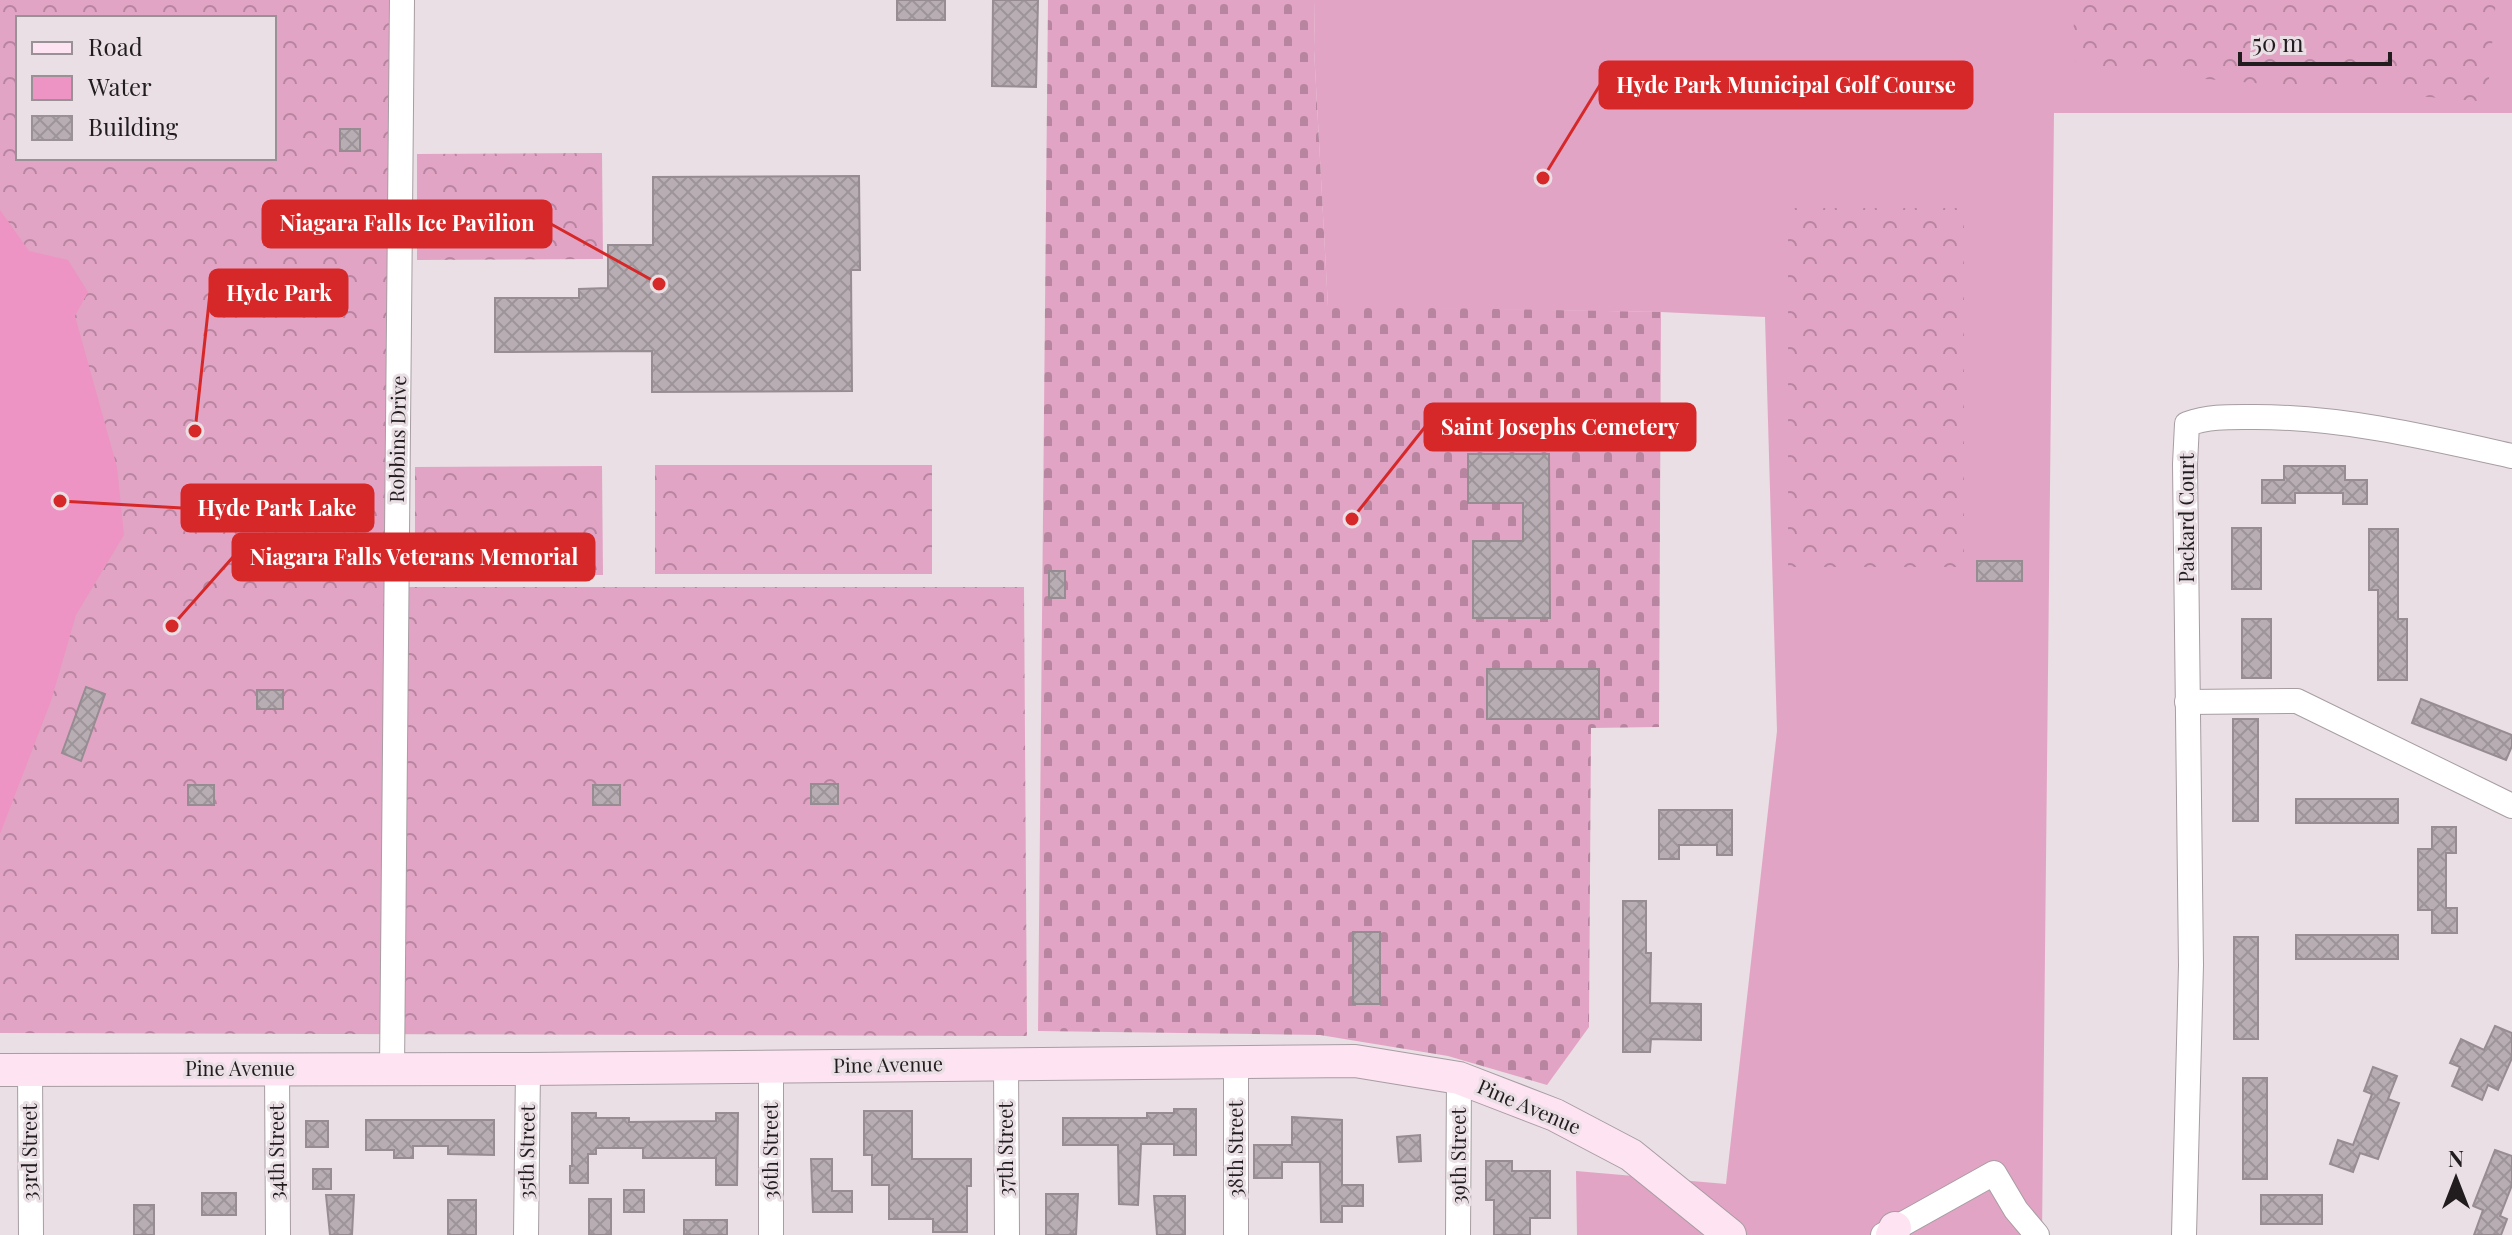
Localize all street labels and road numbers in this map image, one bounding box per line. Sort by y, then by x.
street label: Robbins Drive [382,375,411,503]
street label: Packard Court [2172,452,2199,583]
street label: Pine Avenue [833,1049,943,1078]
street label: Pine Avenue [185,1054,295,1081]
street label: Pine Avenue [1474,1072,1585,1140]
street label: 38th Street [1221,1100,1248,1197]
street label: 37th Street [991,1101,1018,1196]
street label: 36th Street [756,1102,783,1199]
street label: 33rd Street [15,1103,42,1200]
street label: 34th Street [262,1103,289,1200]
street label: 35th Street [511,1103,540,1200]
street label: 39th Street [1444,1107,1471,1204]

